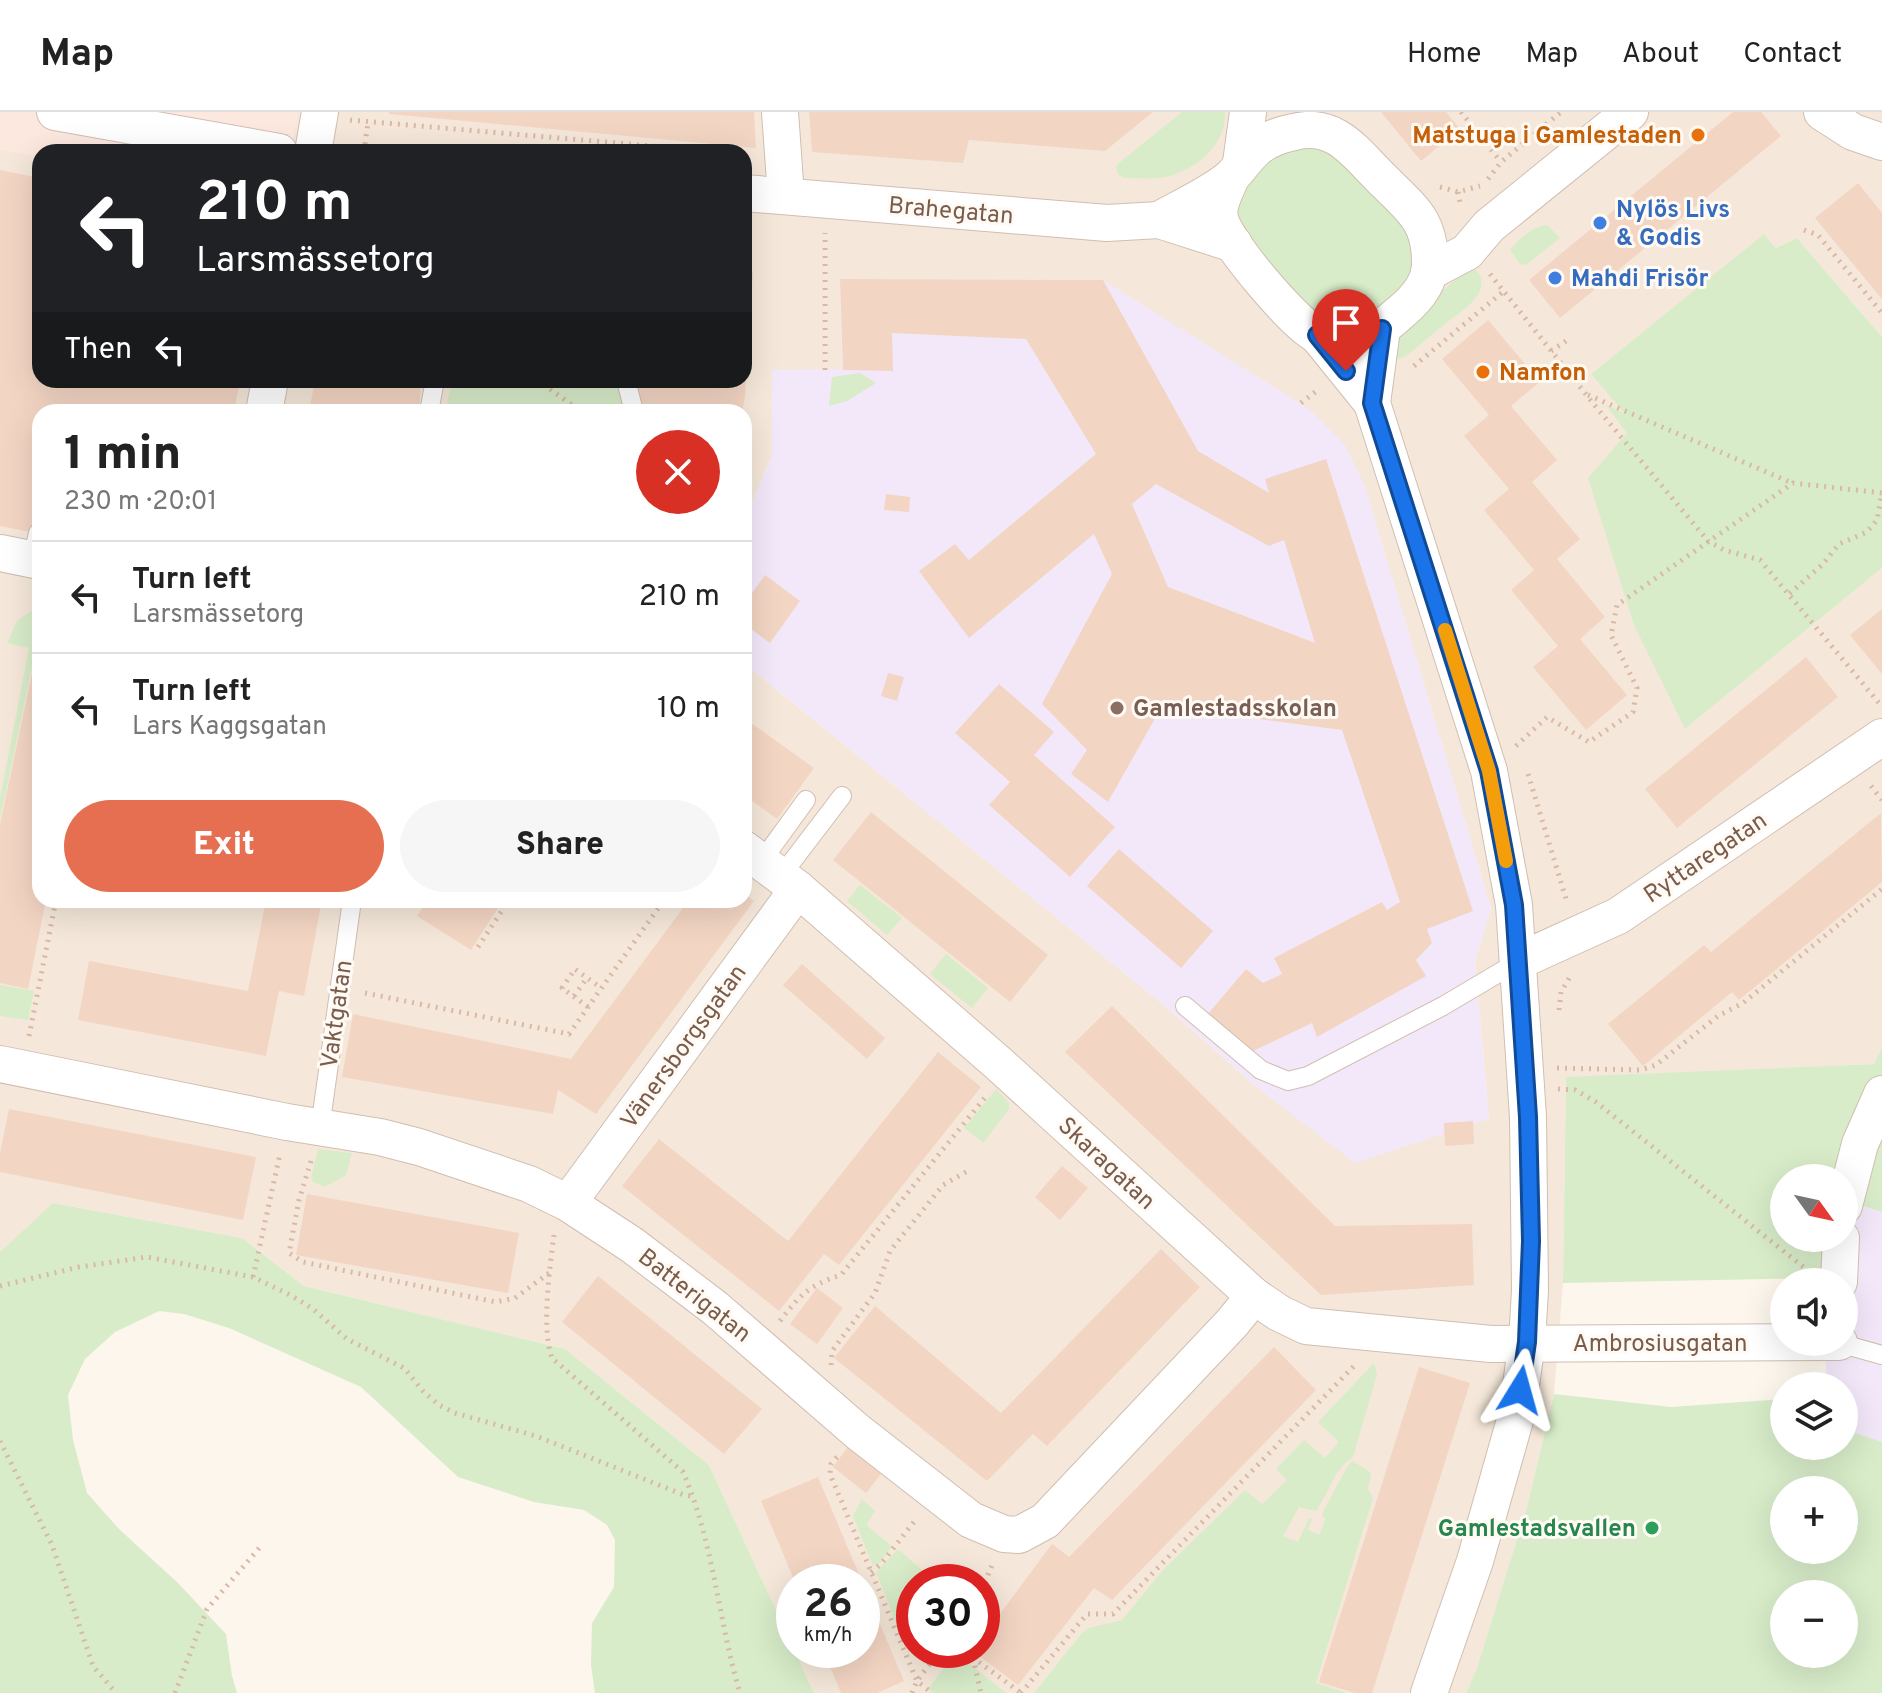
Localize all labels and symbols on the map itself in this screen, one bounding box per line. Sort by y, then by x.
place label: Matstuga i Gamlestaden [1412,122,1682,152]
marker: Matstuga i Gamlestaden [1689,126,1707,144]
street label: Brahegatan [887,192,1015,232]
place label: Nylös Livs & Godis [1616,196,1730,254]
marker: Nylös Livs & Godis [1591,214,1609,232]
place label: Mahdi Frisör [1571,265,1709,295]
marker: Mahdi Frisör [1546,269,1564,287]
pin [1312,289,1380,371]
place label: Namfon [1499,359,1587,389]
marker: Namfon [1474,363,1492,381]
place label: Gamlestadsskolan [1133,695,1337,725]
marker: Gamlestadsskolan [1108,699,1126,717]
street label: Ryttaregatan [1639,806,1773,911]
street label: Vaktgatan [316,958,360,1070]
street label: Vänersborgsgatan [615,959,754,1135]
street label: Skaragatan [1051,1112,1161,1217]
north arrow [1770,1164,1858,1252]
street label: Batterigatan [631,1243,756,1350]
street label: Ambrosiusgatan [1573,1330,1748,1360]
position arrow [1478,1348,1562,1432]
place label: Gamlestadsvallen [1438,1515,1636,1545]
marker: Gamlestadsvallen [1643,1519,1661,1537]
speed limit sign: 30 [896,1564,1000,1668]

